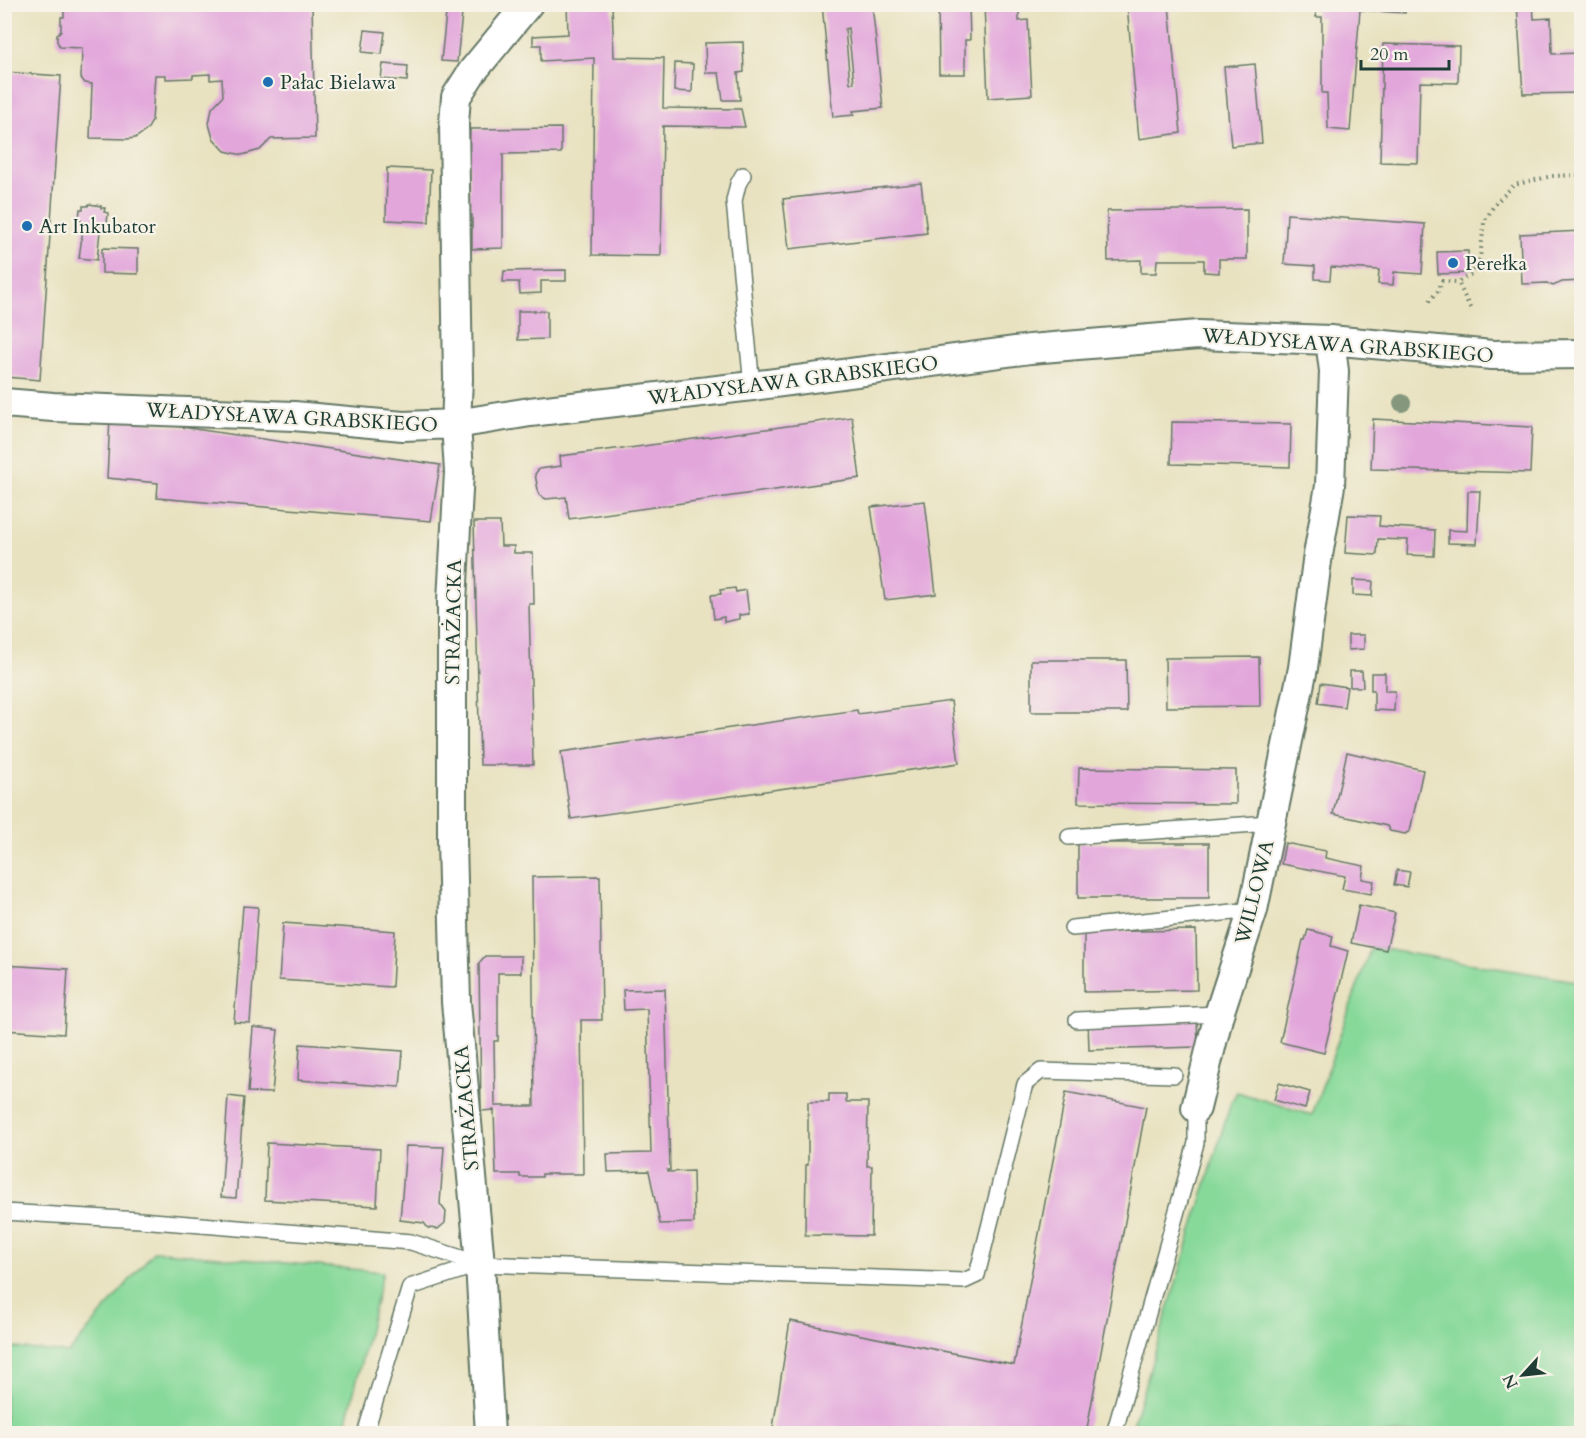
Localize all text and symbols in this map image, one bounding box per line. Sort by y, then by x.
scale bar [1361,33,1450,71]
text: 20 m [1370,42,1409,67]
place label: Pałac Bielawa [280,69,396,96]
marker: Pałac Bielawa [261,75,275,89]
place label: Art Inkubator [39,213,157,240]
marker: Art Inkubator [20,219,34,233]
place label: Perełka [1465,250,1528,277]
marker: Perełka [1446,256,1460,270]
street label: WŁADYSŁAWA GRABSKIEGO [1200,322,1495,369]
street label: WŁADYSŁAWA GRABSKIEGO [645,349,940,412]
street label: WŁADYSŁAWA GRABSKIEGO [144,396,439,439]
street label: STRAŻACKA [439,558,468,685]
street label: WILLOWA [1228,836,1281,948]
street label: STRAŻACKA [448,1043,485,1172]
north arrow [1493,1345,1553,1405]
text: N [1498,1370,1523,1393]

